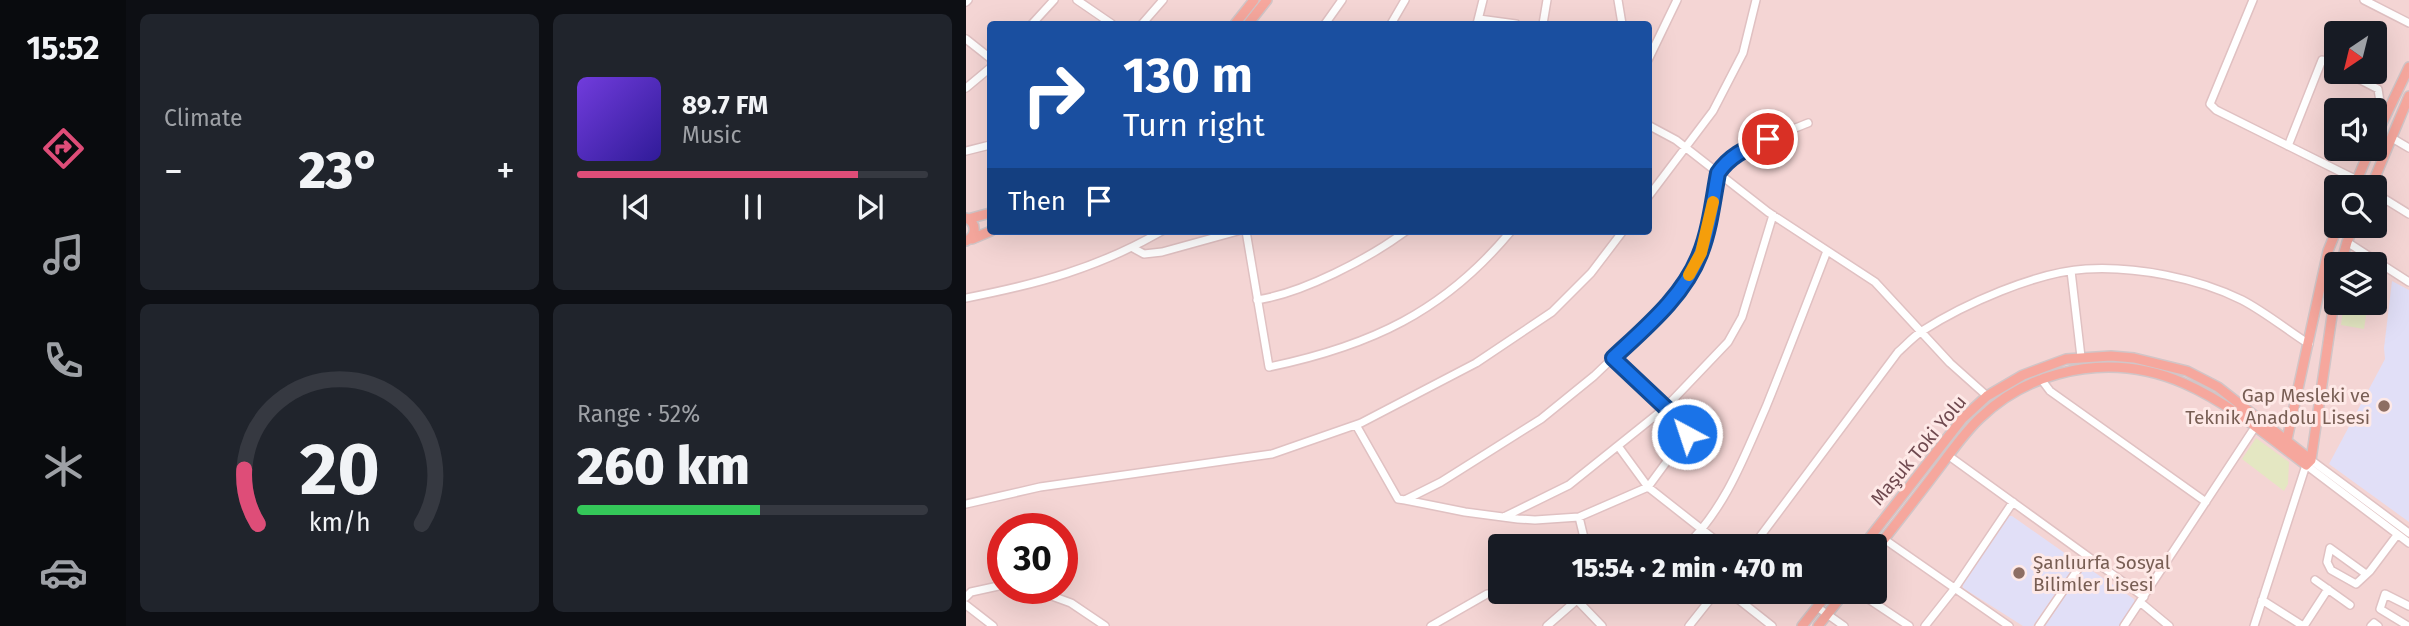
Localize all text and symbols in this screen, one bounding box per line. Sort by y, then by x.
north arrow [2324,21,2387,84]
map controls [2324,21,2387,315]
text: 15:52 [26,29,100,67]
text: 130 m [1123,46,1253,105]
icon: right [1008,49,1099,140]
text: 89.7 FM [682,90,768,121]
button: sound [2324,98,2387,161]
text: Climate [164,104,243,132]
text: Turn right [1123,106,1265,144]
pin [1738,109,1798,169]
icon: arrive [1749,120,1787,158]
text: Music [682,121,742,149]
icon: directions [39,124,88,173]
text: 23° [299,139,380,202]
text: − [164,148,183,194]
text: + [496,148,515,194]
button: search [2324,175,2387,238]
icon: arrive [1080,182,1118,220]
text: Then [1008,186,1066,217]
icon: previous [617,188,655,226]
icon: pause [734,188,772,226]
icon: next [851,188,889,226]
icon: music [39,230,88,279]
button: layers [2324,252,2387,315]
icon: phone [39,336,88,385]
place label: Gap Mesleki ve Teknik Anadolu Lisesi [2185,384,2370,429]
street label: Maşuk Toki Yolu [1866,391,1971,510]
position arrow [1650,397,1724,471]
marker: Gap Mesleki ve Teknik Anadolu Lisesi [2376,398,2392,414]
text: Range · 52% [577,400,700,428]
text: 20 [299,426,380,513]
text: 260 km [577,435,750,498]
icon: climate [39,442,88,491]
text: km/h [309,508,370,538]
speed limit sign: 30 [987,513,1078,604]
icon: car [39,548,88,597]
place label: Şanlıurfa Sosyal Bilimler Lisesi [2033,551,2171,596]
text: 15:54 · 2 min · 470 m [1572,553,1803,584]
marker: Şanlıurfa Sosyal Bilimler Lisesi [2011,565,2027,581]

